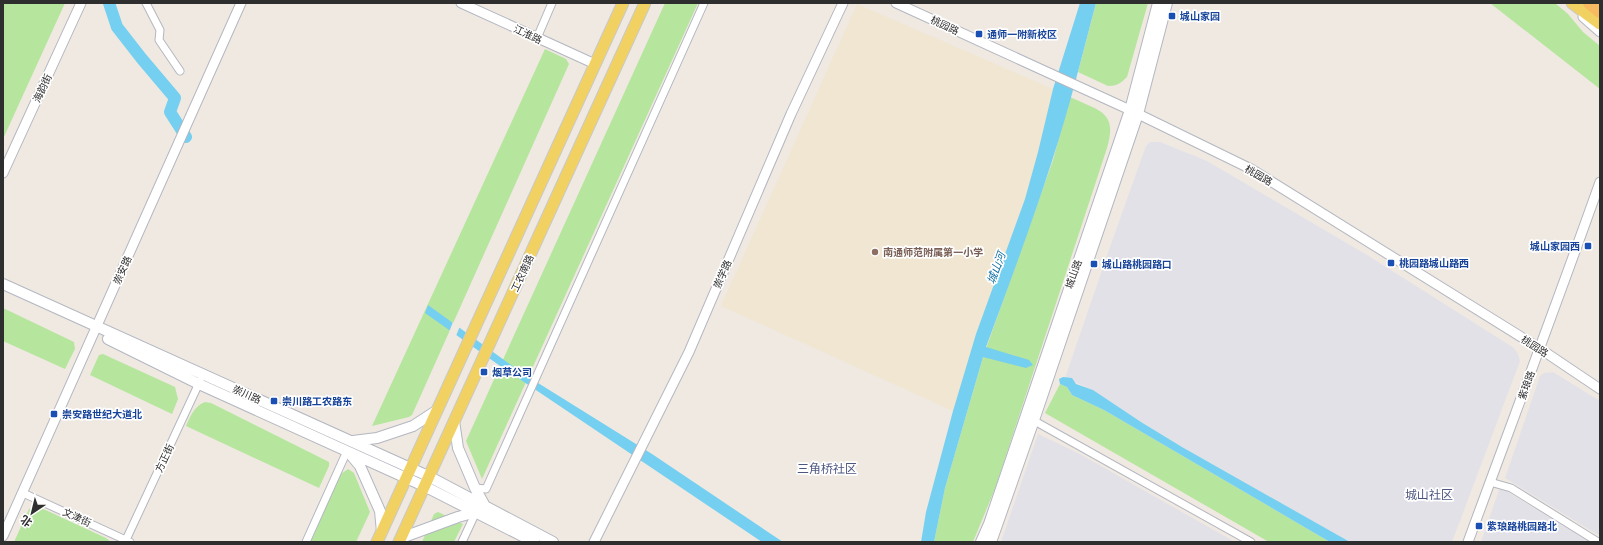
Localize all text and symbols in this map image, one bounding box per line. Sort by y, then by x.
place label: 城山家园 [1180,10,1220,23]
marker: 城山家园 [1167,11,1177,21]
street label: 桃园路 [928,13,961,38]
street label: 江淮路 [511,22,544,47]
place label: 通师一附新校区 [987,28,1057,41]
marker: 通师一附新校区 [974,29,984,39]
street label: 海韵街 [30,72,55,105]
street label: 桃园路 [1243,162,1275,189]
place label: 城山家园西 [1530,240,1580,253]
marker: 城山家园西 [1583,241,1593,251]
place label: 南通师范附属第一小学 [883,246,983,259]
marker: 南通师范附属第一小学 [870,247,880,257]
water label: 城山河 [984,248,1009,286]
street label: 工农南路 [508,252,537,294]
street label: 崇安路 [110,254,134,287]
place label: 桃园路城山路西 [1399,257,1469,270]
street label: 崇学路 [711,258,734,291]
street label: 城山路 [1062,258,1085,290]
place label: 城山路桃园路口 [1102,258,1172,271]
marker: 桃园路城山路西 [1386,258,1396,268]
marker: 城山路桃园路口 [1089,259,1099,269]
street label: 桃园路 [1519,333,1551,360]
place label: 烟草公司 [492,366,532,379]
marker: 烟草公司 [479,367,489,377]
street label: 紫琅路 [1515,369,1538,401]
street label: 崇川路 [230,382,263,406]
place label: 崇川路工农路东 [282,395,352,408]
marker: 崇川路工农路东 [269,396,279,406]
place label: 崇安路世纪大道北 [62,408,142,421]
marker: 崇安路世纪大道北 [49,409,59,419]
street label: 方正街 [152,442,177,475]
district label: 三角桥社区 [797,461,857,476]
district label: 城山社区 [1405,487,1453,502]
north arrow [12,493,52,533]
street label: 文津街 [60,505,93,529]
text: 北 [18,512,35,530]
place label: 紫琅路桃园路北 [1487,520,1557,533]
marker: 紫琅路桃园路北 [1474,521,1484,531]

